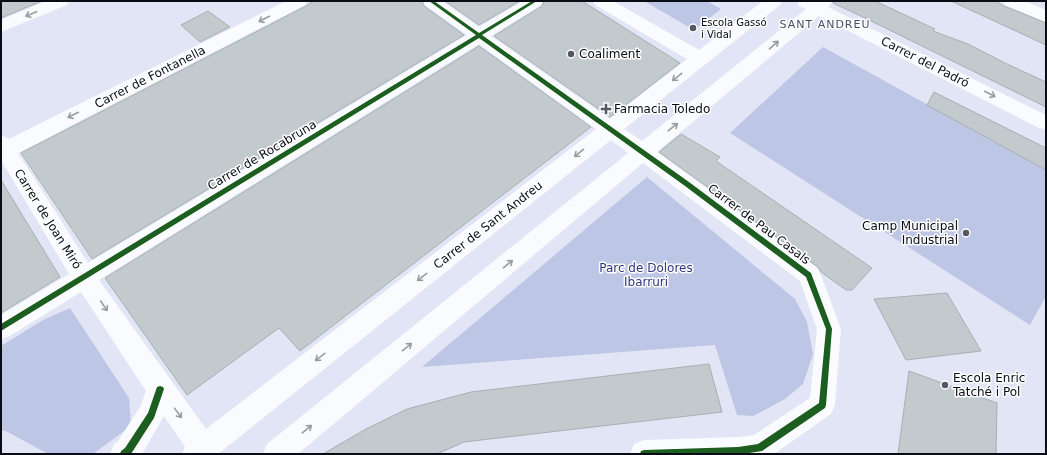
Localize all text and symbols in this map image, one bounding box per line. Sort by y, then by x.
one-way arrow [25,10,37,18]
one-way arrow [258,15,270,23]
place label: Escola Gassó i Vidal [701,17,767,40]
district label: SANT ANDREU [779,18,871,31]
marker: Escola Gassó i Vidal [688,23,698,33]
street label: Carrer del Padró [879,34,971,90]
one-way arrow [768,41,779,50]
street label: Carrer de Fontanella [92,43,208,111]
place label: Coaliment [579,47,640,61]
marker: Coaliment [566,49,576,59]
one-way arrow [672,73,683,81]
one-way arrow [984,91,996,99]
place label: Farmacia Toledo [614,102,710,116]
marker: Farmacia Toledo [601,104,611,114]
one-way arrow [68,112,80,120]
street label: Carrer de Rocabruna [205,117,319,193]
one-way arrow [667,123,678,131]
one-way arrow [574,149,585,157]
street label: Carrer de Joan Miró [11,166,85,272]
street label: Carrer de Sant Andreu [431,178,545,272]
street label: Carrer de Pau Casals [705,181,813,267]
place label: Camp Municipal Industrial [862,219,958,247]
marker: Camp Municipal Industrial [961,228,971,238]
one-way arrow [502,260,513,269]
park label: Parc de Dolores Ibarruri [599,261,693,289]
one-way arrow [417,273,428,281]
one-way arrow [101,300,109,312]
one-way arrow [402,342,413,351]
one-way arrow [314,353,325,361]
place label: Escola Enric Tatché i Pol [952,371,1025,399]
marker: Escola Enric Tatché i Pol [940,380,950,390]
one-way arrow [173,408,182,419]
one-way arrow [302,425,312,434]

